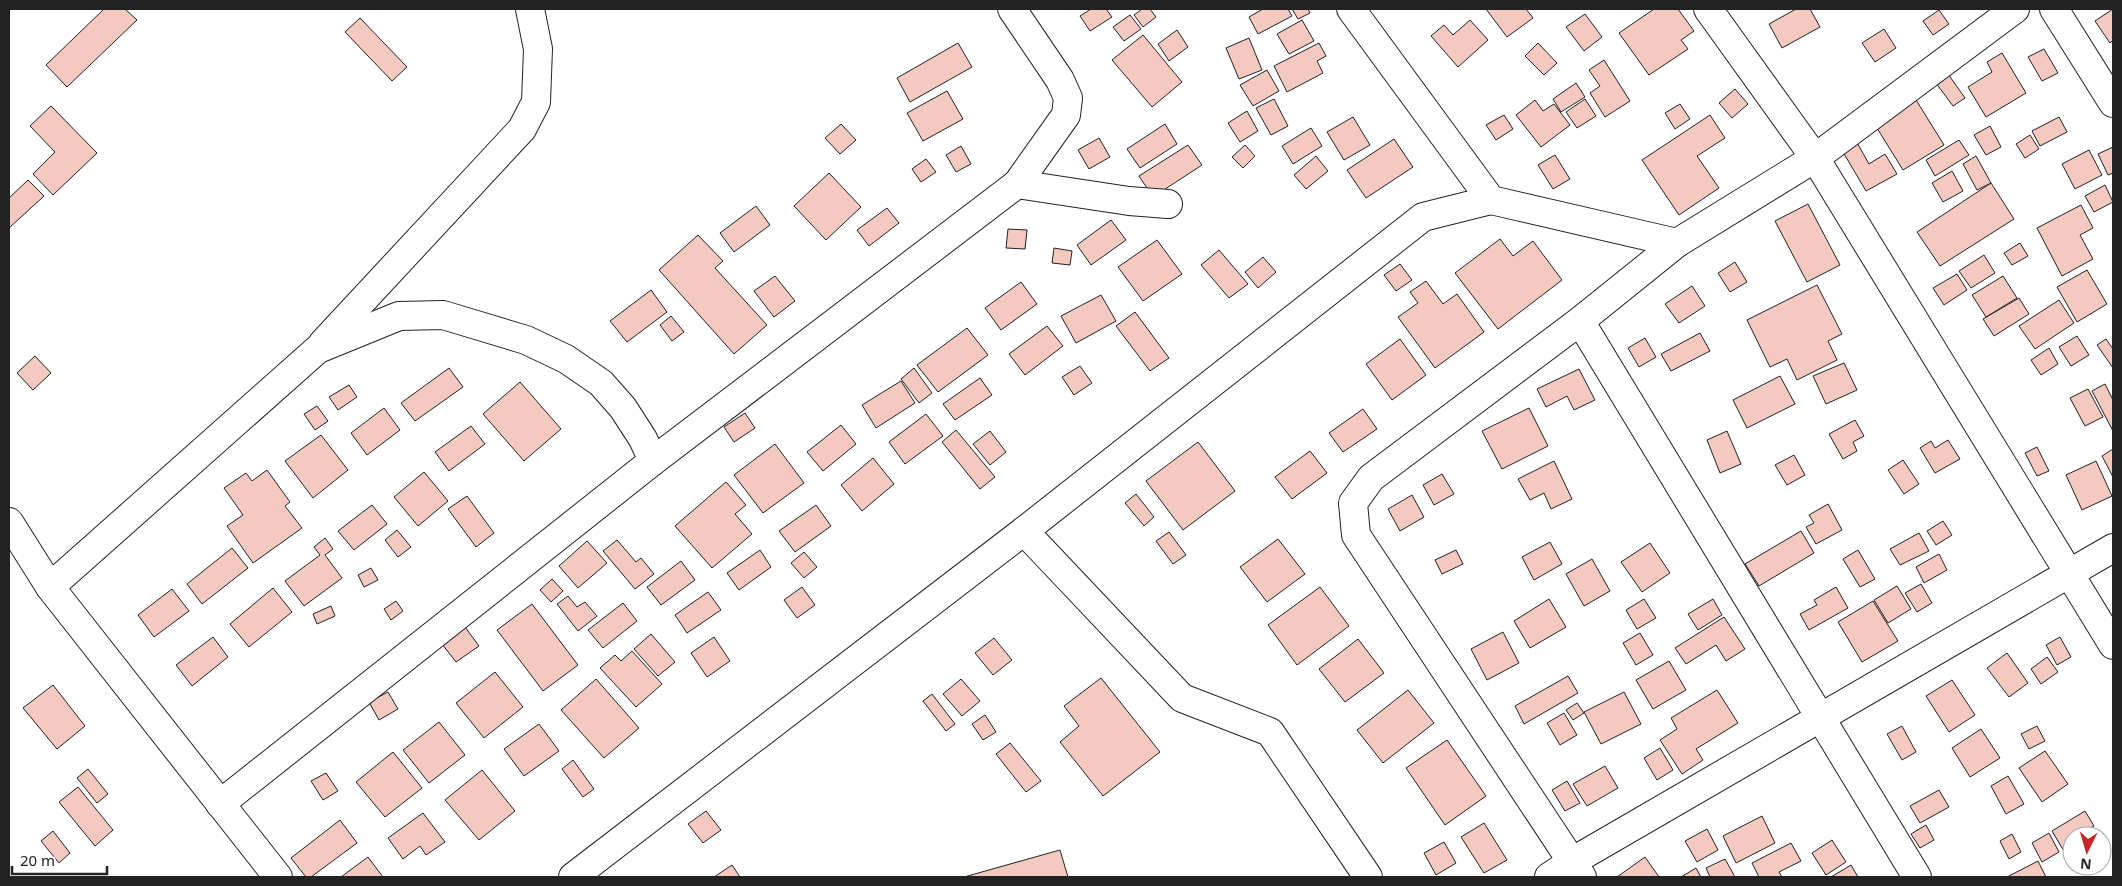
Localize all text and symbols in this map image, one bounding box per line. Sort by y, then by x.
north arrow [2062,826,2112,876]
scale bar [12,844,108,876]
text: 20 m [20,850,55,870]
text: N [2079,854,2092,874]

